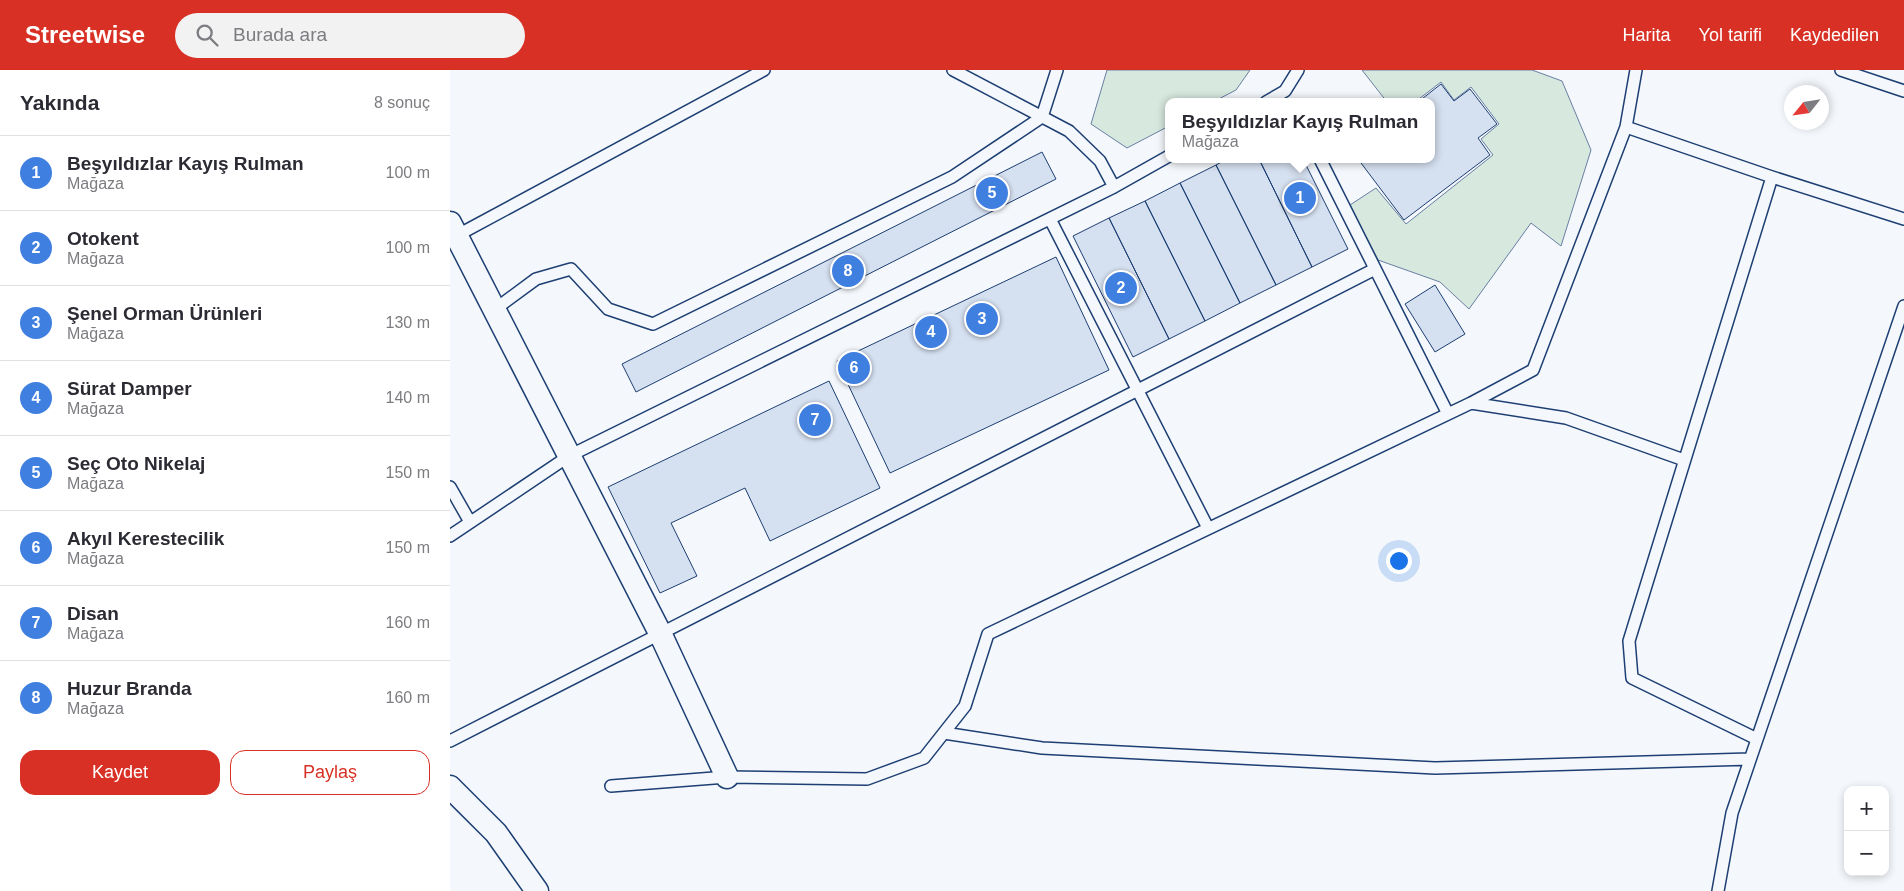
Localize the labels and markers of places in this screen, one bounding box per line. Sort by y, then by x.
pin: 5 [976,174,1008,212]
pin: 1 [1284,179,1316,217]
pin: 8 [832,252,864,290]
pin: 2 [1105,269,1137,307]
pin: 3 [966,300,998,338]
pin: 4 [915,313,947,351]
pin: 6 [838,349,870,387]
pin: 7 [799,401,831,439]

